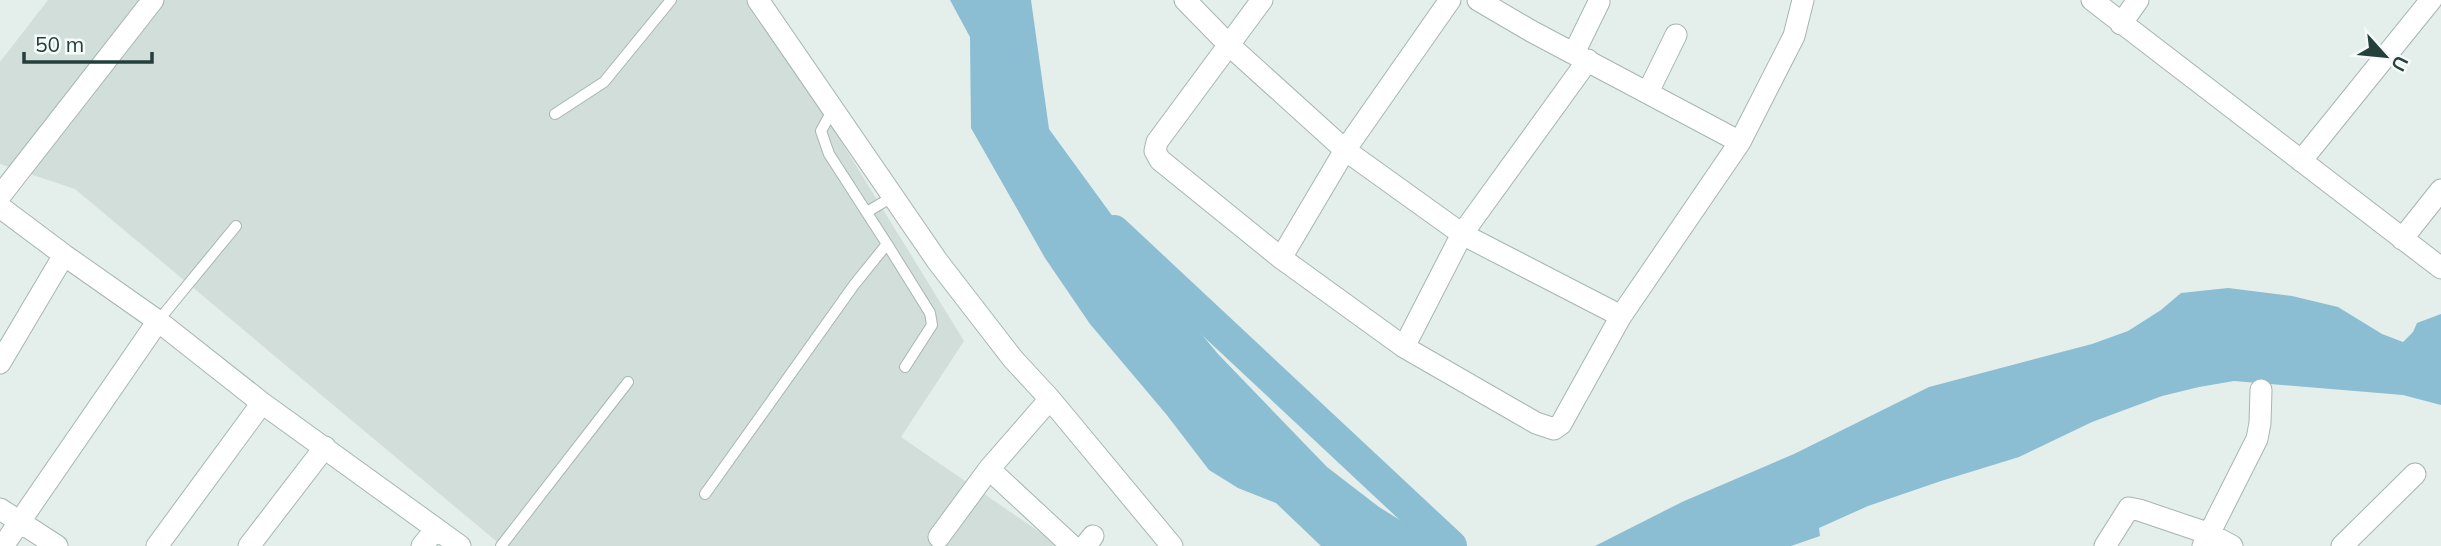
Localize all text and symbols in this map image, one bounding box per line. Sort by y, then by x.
scale bar [24,21,152,65]
north arrow [2350,21,2420,91]
text: 50 m [35,31,84,57]
text: U [2386,52,2414,75]

